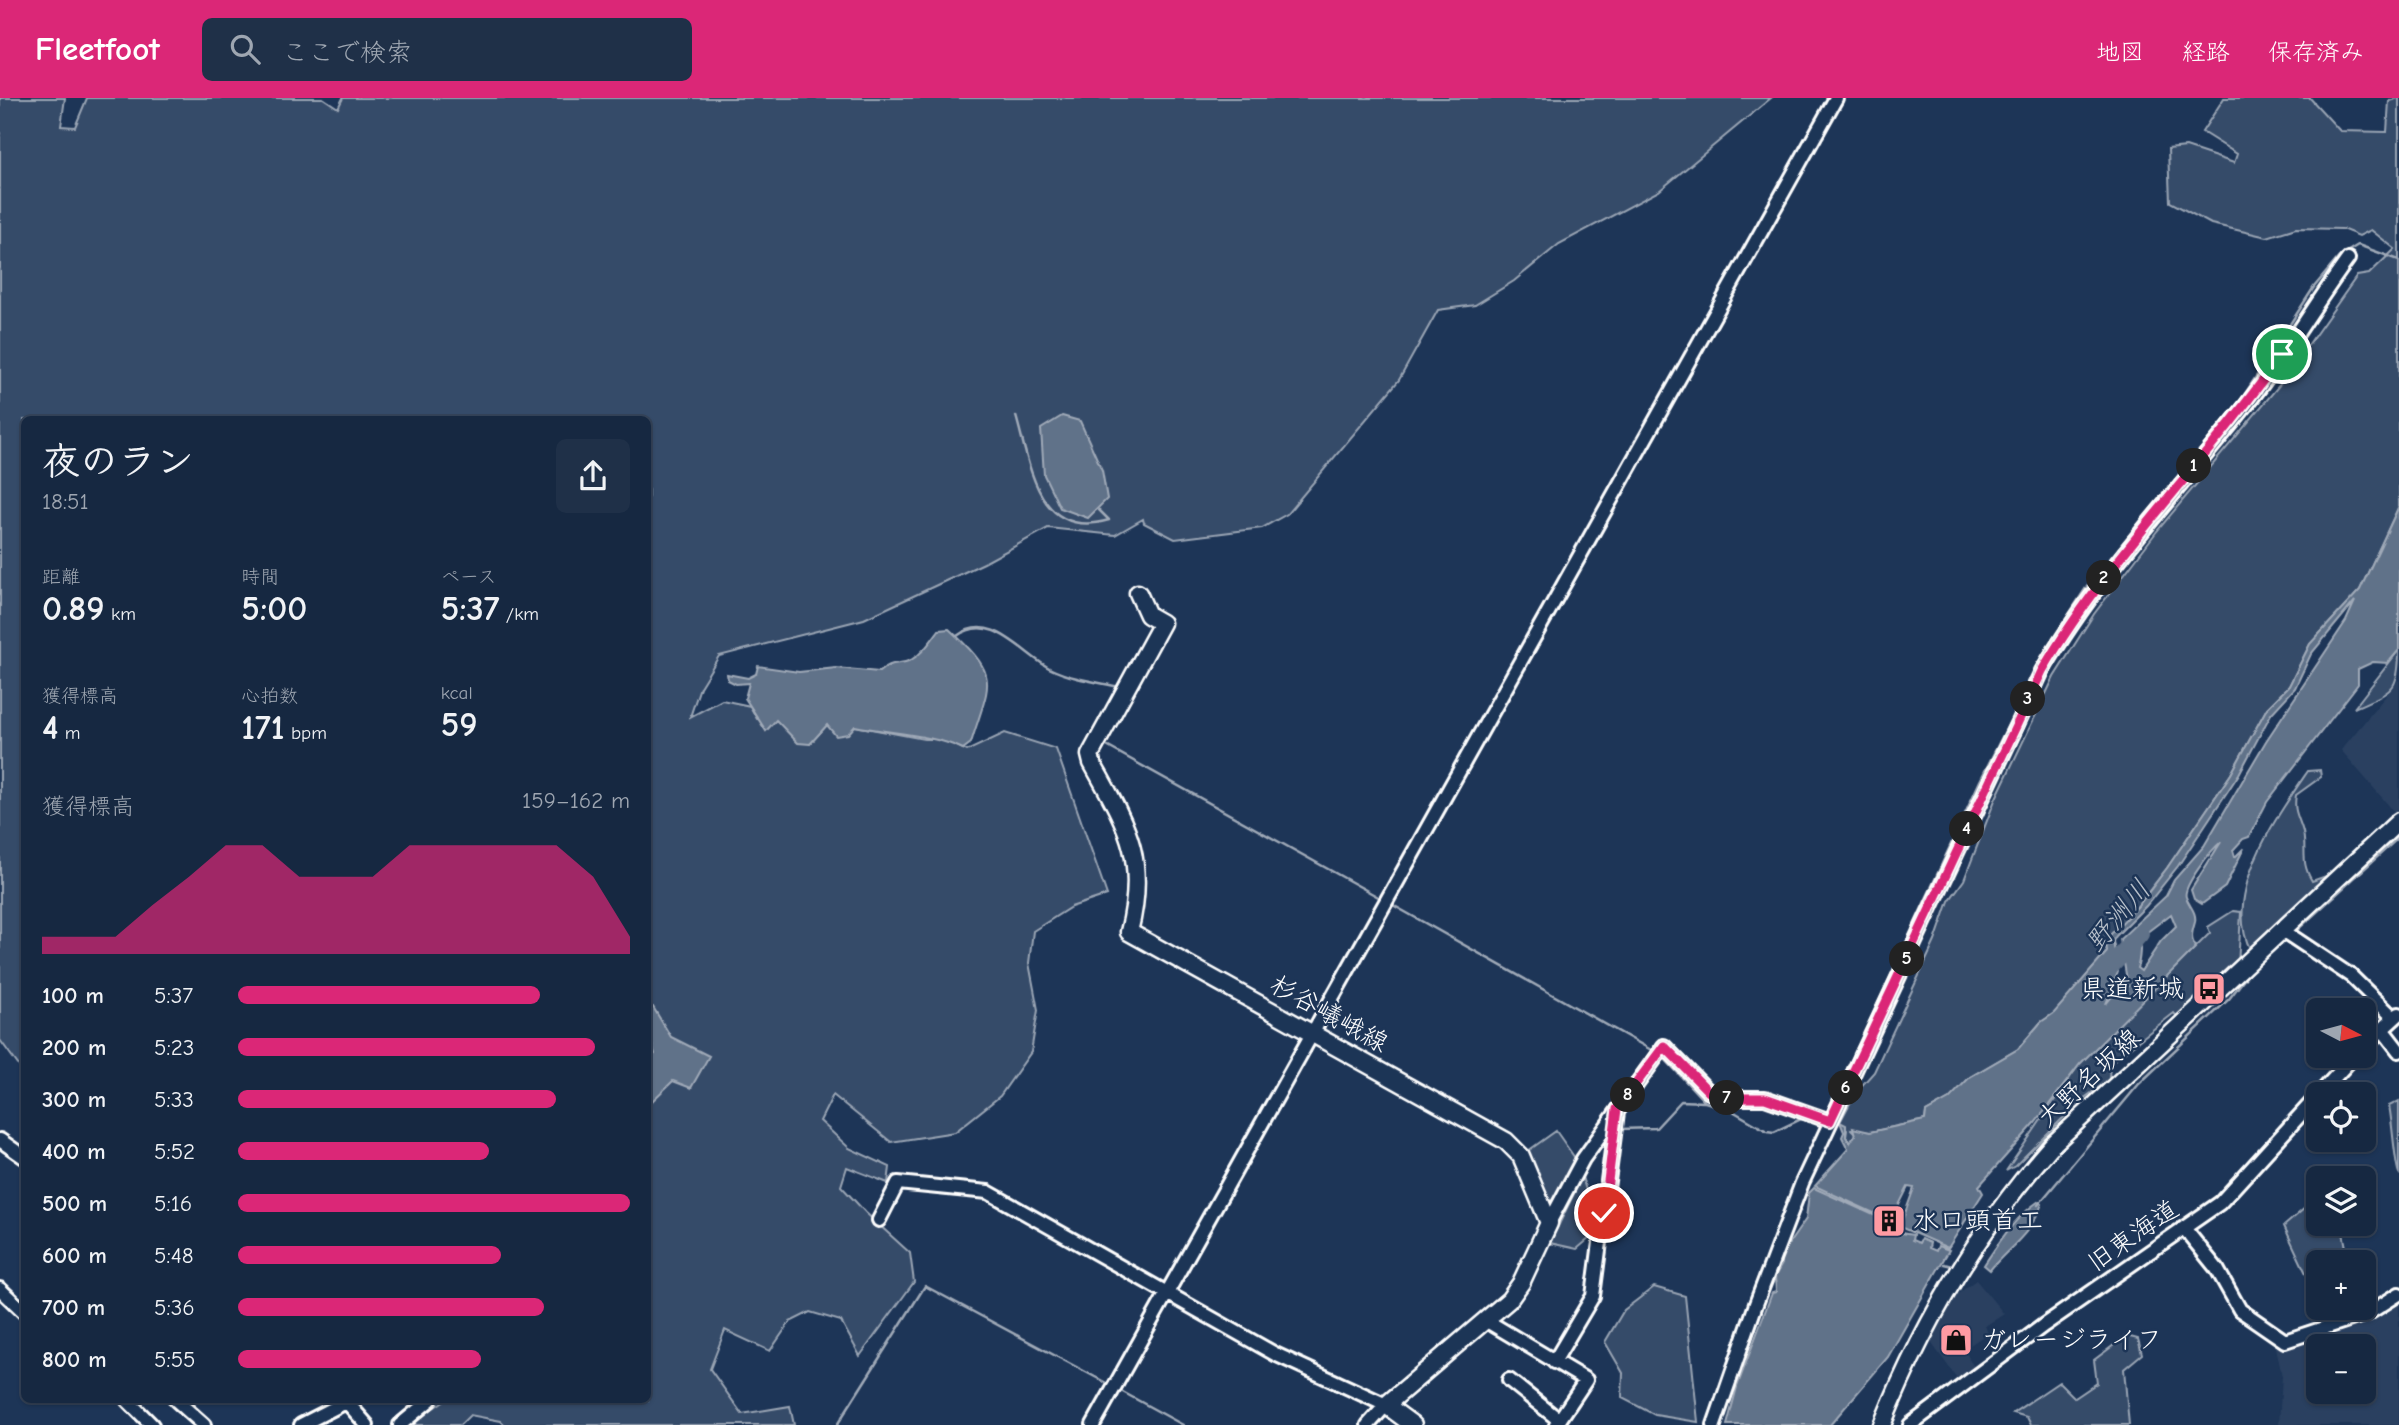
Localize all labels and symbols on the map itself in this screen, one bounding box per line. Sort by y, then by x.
pin [2252,324,2312,384]
pin: 1 [2176,448,2212,484]
pin: 2 [2086,560,2122,596]
pin: 3 [2010,682,2046,716]
pin: 4 [1950,812,1984,846]
water label: 野洲川 [2079,874,2157,958]
pin: 5 [1890,942,1924,976]
street label: 杉谷嶬峨線 [1265,969,1393,1059]
bus stop icon: 県道新城 [2190,970,2228,1008]
place label: 県道新城 [2080,974,2184,1004]
north arrow [2306,998,2376,1068]
street label: 大野名坂線 [2031,1023,2147,1133]
pin: 6 [1828,1070,1864,1105]
pin: 8 [1610,1077,1646,1112]
pin: 7 [1710,1080,1744,1116]
pin [1574,1183,1634,1243]
street label: 旧東海道 [2082,1194,2184,1278]
building icon: 水口頭首工 [1870,1202,1908,1240]
place label: 水口頭首工 [1913,1206,2043,1236]
shop icon: ガレージライフ [1937,1321,1975,1359]
place label: ガレージライフ [1980,1325,2163,1355]

